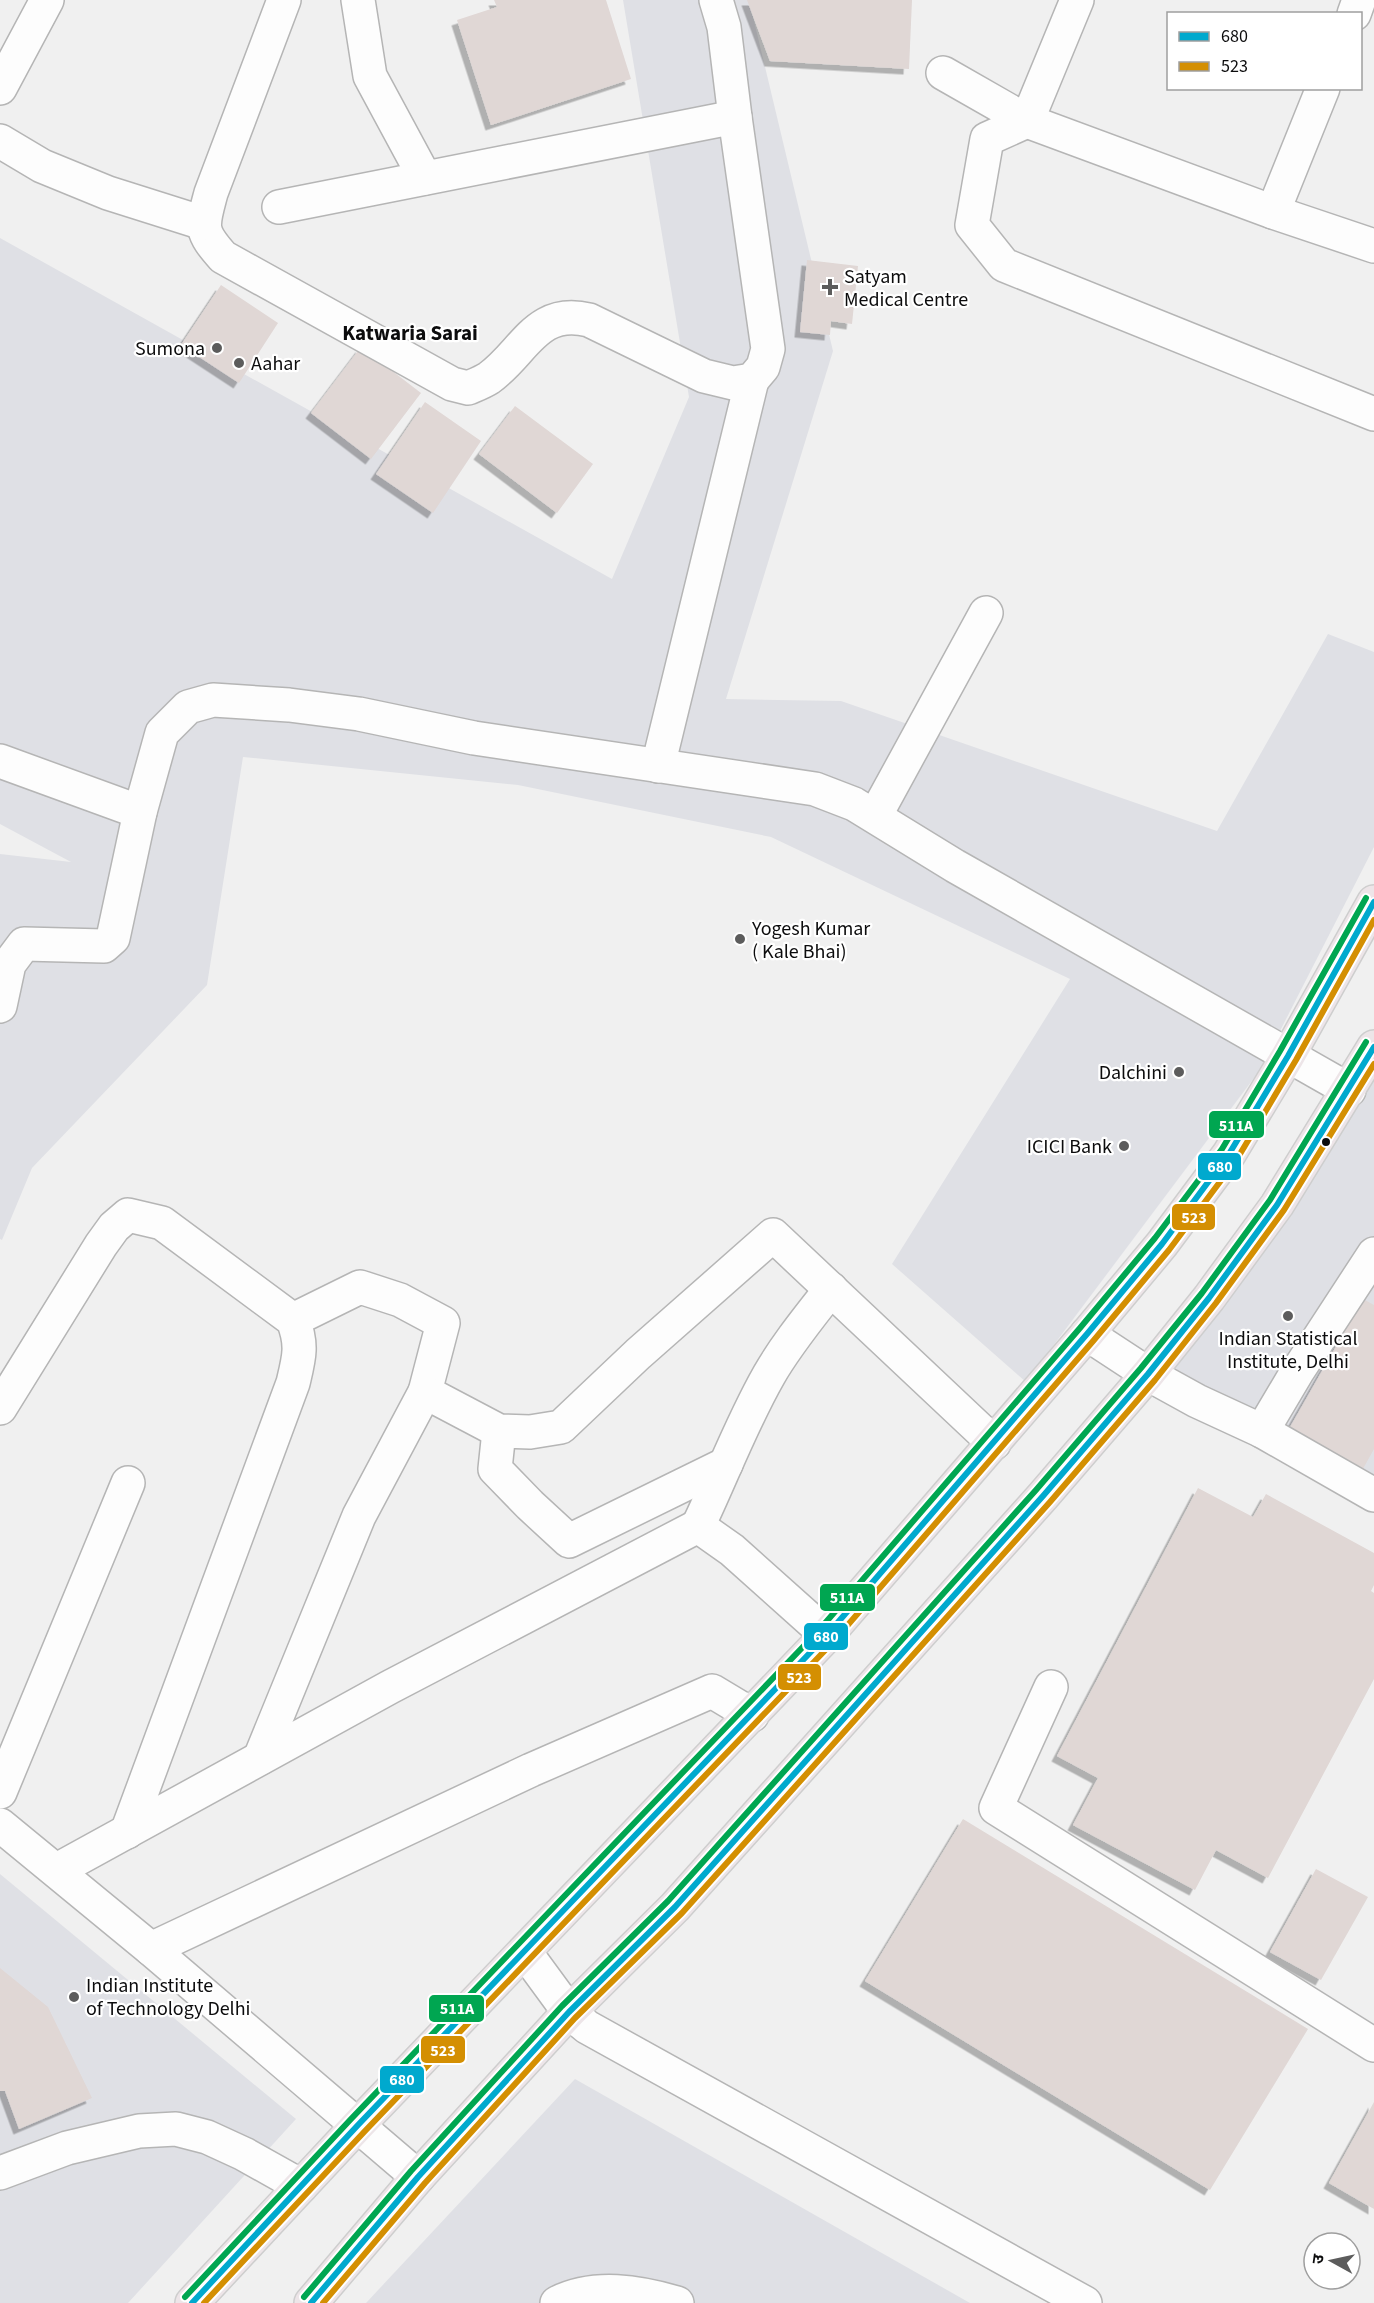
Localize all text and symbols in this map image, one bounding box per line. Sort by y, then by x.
legend [1167,12,1362,90]
text: 680 [1221,24,1248,49]
text: 523 [1221,54,1248,79]
place label: Satyam Medical Centre [844,263,968,314]
marker: Satyam Medical Centre [821,278,839,296]
district label: Katwaria Sarai [342,318,478,348]
place label: Sumona [135,335,205,363]
marker: Sumona [210,341,224,355]
place label: Aahar [251,350,300,378]
marker: Aahar [232,356,246,370]
place label: Yogesh Kumar ( Kale Bhai) [751,915,870,966]
marker: Yogesh Kumar ( Kale Bhai) [733,932,747,946]
place label: Dalchini [1099,1059,1167,1087]
marker: Dalchini [1172,1065,1186,1079]
line badge: 511A [1208,1110,1265,1139]
text: 511A [1219,1115,1254,1137]
place label: ICICI Bank [1027,1133,1112,1161]
unlabelled marker [1320,1136,1332,1148]
marker: ICICI Bank [1117,1139,1131,1153]
line badge: 680 [1197,1152,1242,1181]
text: 680 [1207,1156,1233,1178]
line badge: 523 [1171,1203,1216,1231]
text: 523 [1181,1207,1207,1229]
marker: Indian Statistical Institute, Delhi [1281,1309,1295,1323]
place label: Indian Statistical Institute, Delhi [1218,1325,1358,1376]
line badge: 511A [819,1583,876,1612]
text: 511A [830,1587,865,1609]
line badge: 680 [803,1622,849,1651]
text: 680 [813,1626,839,1648]
line badge: 523 [777,1663,822,1691]
text: 523 [786,1667,812,1689]
place label: Indian Institute of Technology Delhi [86,1972,251,2023]
marker: Indian Institute of Technology Delhi [67,1990,81,2004]
line badge: 511A [428,1994,485,2023]
text: 511A [440,1998,475,2020]
line badge: 523 [420,2035,466,2064]
text: 523 [430,2040,456,2062]
line badge: 680 [379,2065,425,2094]
text: 680 [389,2069,415,2091]
north arrow [1302,2231,1362,2291]
text: उ [1307,2252,1330,2265]

